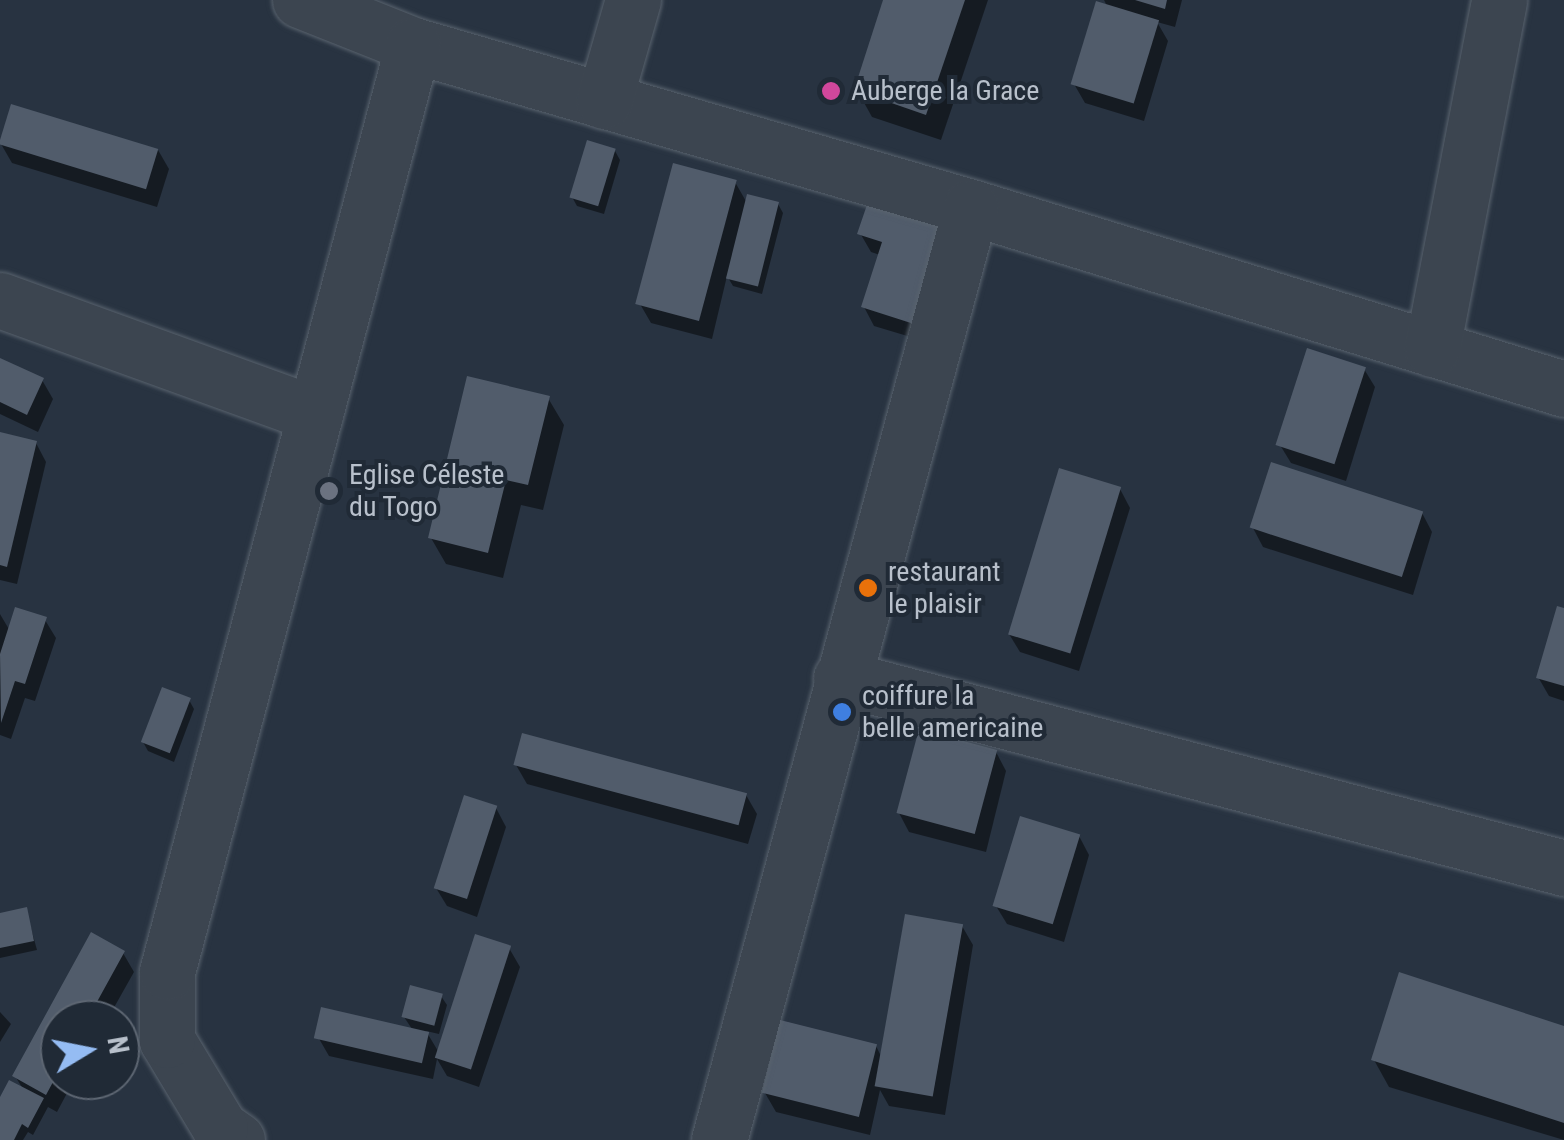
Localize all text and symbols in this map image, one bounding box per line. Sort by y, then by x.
place label: Auberge la Grace [851,74,1039,108]
marker: Auberge la Grace [820,80,842,102]
place label: Eglise Céleste du Togo [349,458,504,524]
marker: Eglise Céleste du Togo [318,480,340,502]
place label: restaurant le plaisir [888,555,1001,621]
marker: restaurant le plaisir [857,577,879,599]
place label: coiffure la belle americaine [862,679,1043,745]
marker: coiffure la belle americaine [831,701,853,723]
north arrow [40,1000,140,1100]
text: N [100,1034,136,1056]

